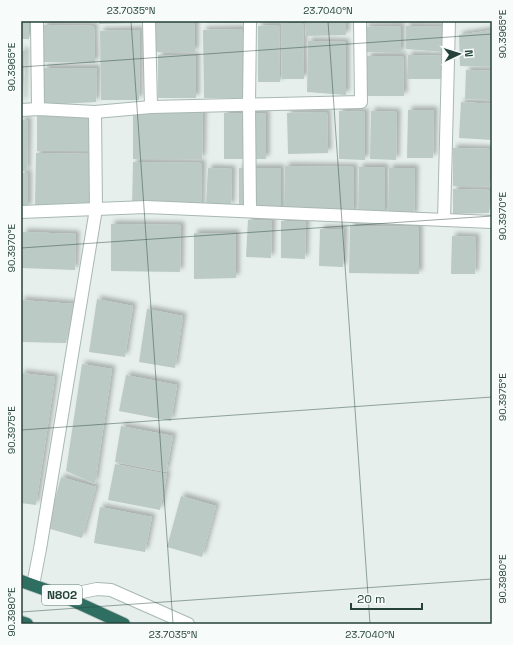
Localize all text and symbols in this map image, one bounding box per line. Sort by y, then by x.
text: 23.7035°N [107,4,155,17]
text: 23.7040°N [303,4,353,17]
text: 90.3965°E [496,9,509,58]
north arrow [439,34,479,74]
text: 90.3965°E [5,42,18,91]
text: N [462,49,476,57]
text: 90.3970°E [496,191,509,240]
text: 90.3970°E [5,223,18,272]
text: 90.3975°E [496,373,509,421]
text: 90.3975°E [5,406,18,454]
text: 90.3980°E [496,554,509,604]
road number: N802 [42,585,82,605]
scale bar [351,585,422,611]
text: 90.3980°E [5,587,18,637]
text: 20 m [357,591,385,607]
text: 23.7035°N [149,628,197,641]
text: 23.7040°N [345,628,395,641]

